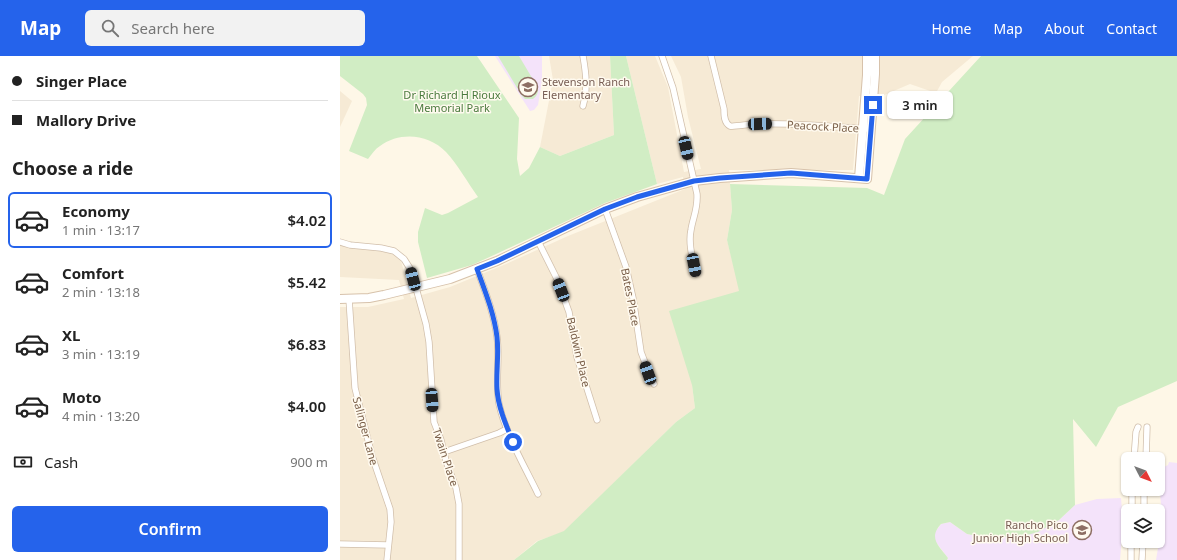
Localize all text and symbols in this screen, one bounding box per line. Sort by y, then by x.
search box [85,10,365,46]
text: Map [20,15,61,41]
icon: search [99,17,121,39]
text: Search here [131,18,215,38]
text: Home [932,19,971,38]
text: Map [993,19,1023,38]
text: About [1045,19,1084,38]
text: Contact [1106,19,1157,38]
text: Singer Place [36,71,127,91]
place label: Stevenson Ranch Elementary [542,74,630,102]
school or university icon: Stevenson Ranch Elementary [517,76,539,98]
park label: Dr Richard H Rioux Memorial Park [403,87,501,115]
callout: 3 min [887,91,953,119]
route end [864,96,882,114]
text: 3 min [902,96,938,114]
text: Mallory Drive [36,110,136,130]
street label: Peacock Place [787,117,859,135]
car [748,118,772,130]
car [677,135,695,161]
text: Choose a ride [12,156,133,180]
text: Economy [62,201,130,221]
icon: car [14,202,50,238]
text: $4.02 [288,210,326,230]
text: 1 min · 13:17 [62,221,140,239]
car [686,252,702,278]
text: Comfort [62,263,124,283]
icon: car [14,264,50,300]
car [404,266,422,292]
street label: Bates Place [618,267,644,327]
text: $5.42 [288,272,326,292]
car [551,277,571,303]
text: 2 min · 13:18 [62,283,140,301]
street label: Baldwin Place [564,316,594,388]
text: XL [62,325,80,345]
icon: car [14,326,50,362]
text: $6.83 [288,334,326,354]
text: 3 min · 13:19 [62,345,140,363]
car [638,360,658,386]
text: Moto [62,387,101,407]
icon: car [14,388,50,424]
car [425,388,439,412]
street label: Salinger Lane [350,395,382,467]
text: $4.00 [288,396,326,416]
text: 4 min · 13:20 [62,407,140,425]
street label: Twain Place [430,426,462,488]
route start [504,433,522,451]
icon: cash [12,451,34,473]
text: Cash [44,452,78,472]
north arrow [1121,452,1165,496]
map controls [1121,452,1165,548]
text: 900 m [290,453,328,471]
button: layers [1121,504,1165,548]
button: Confirm [12,506,328,552]
place label: Rancho Pico Junior High School [972,517,1068,545]
school or university icon: Rancho Pico Junior High School [1071,519,1093,541]

